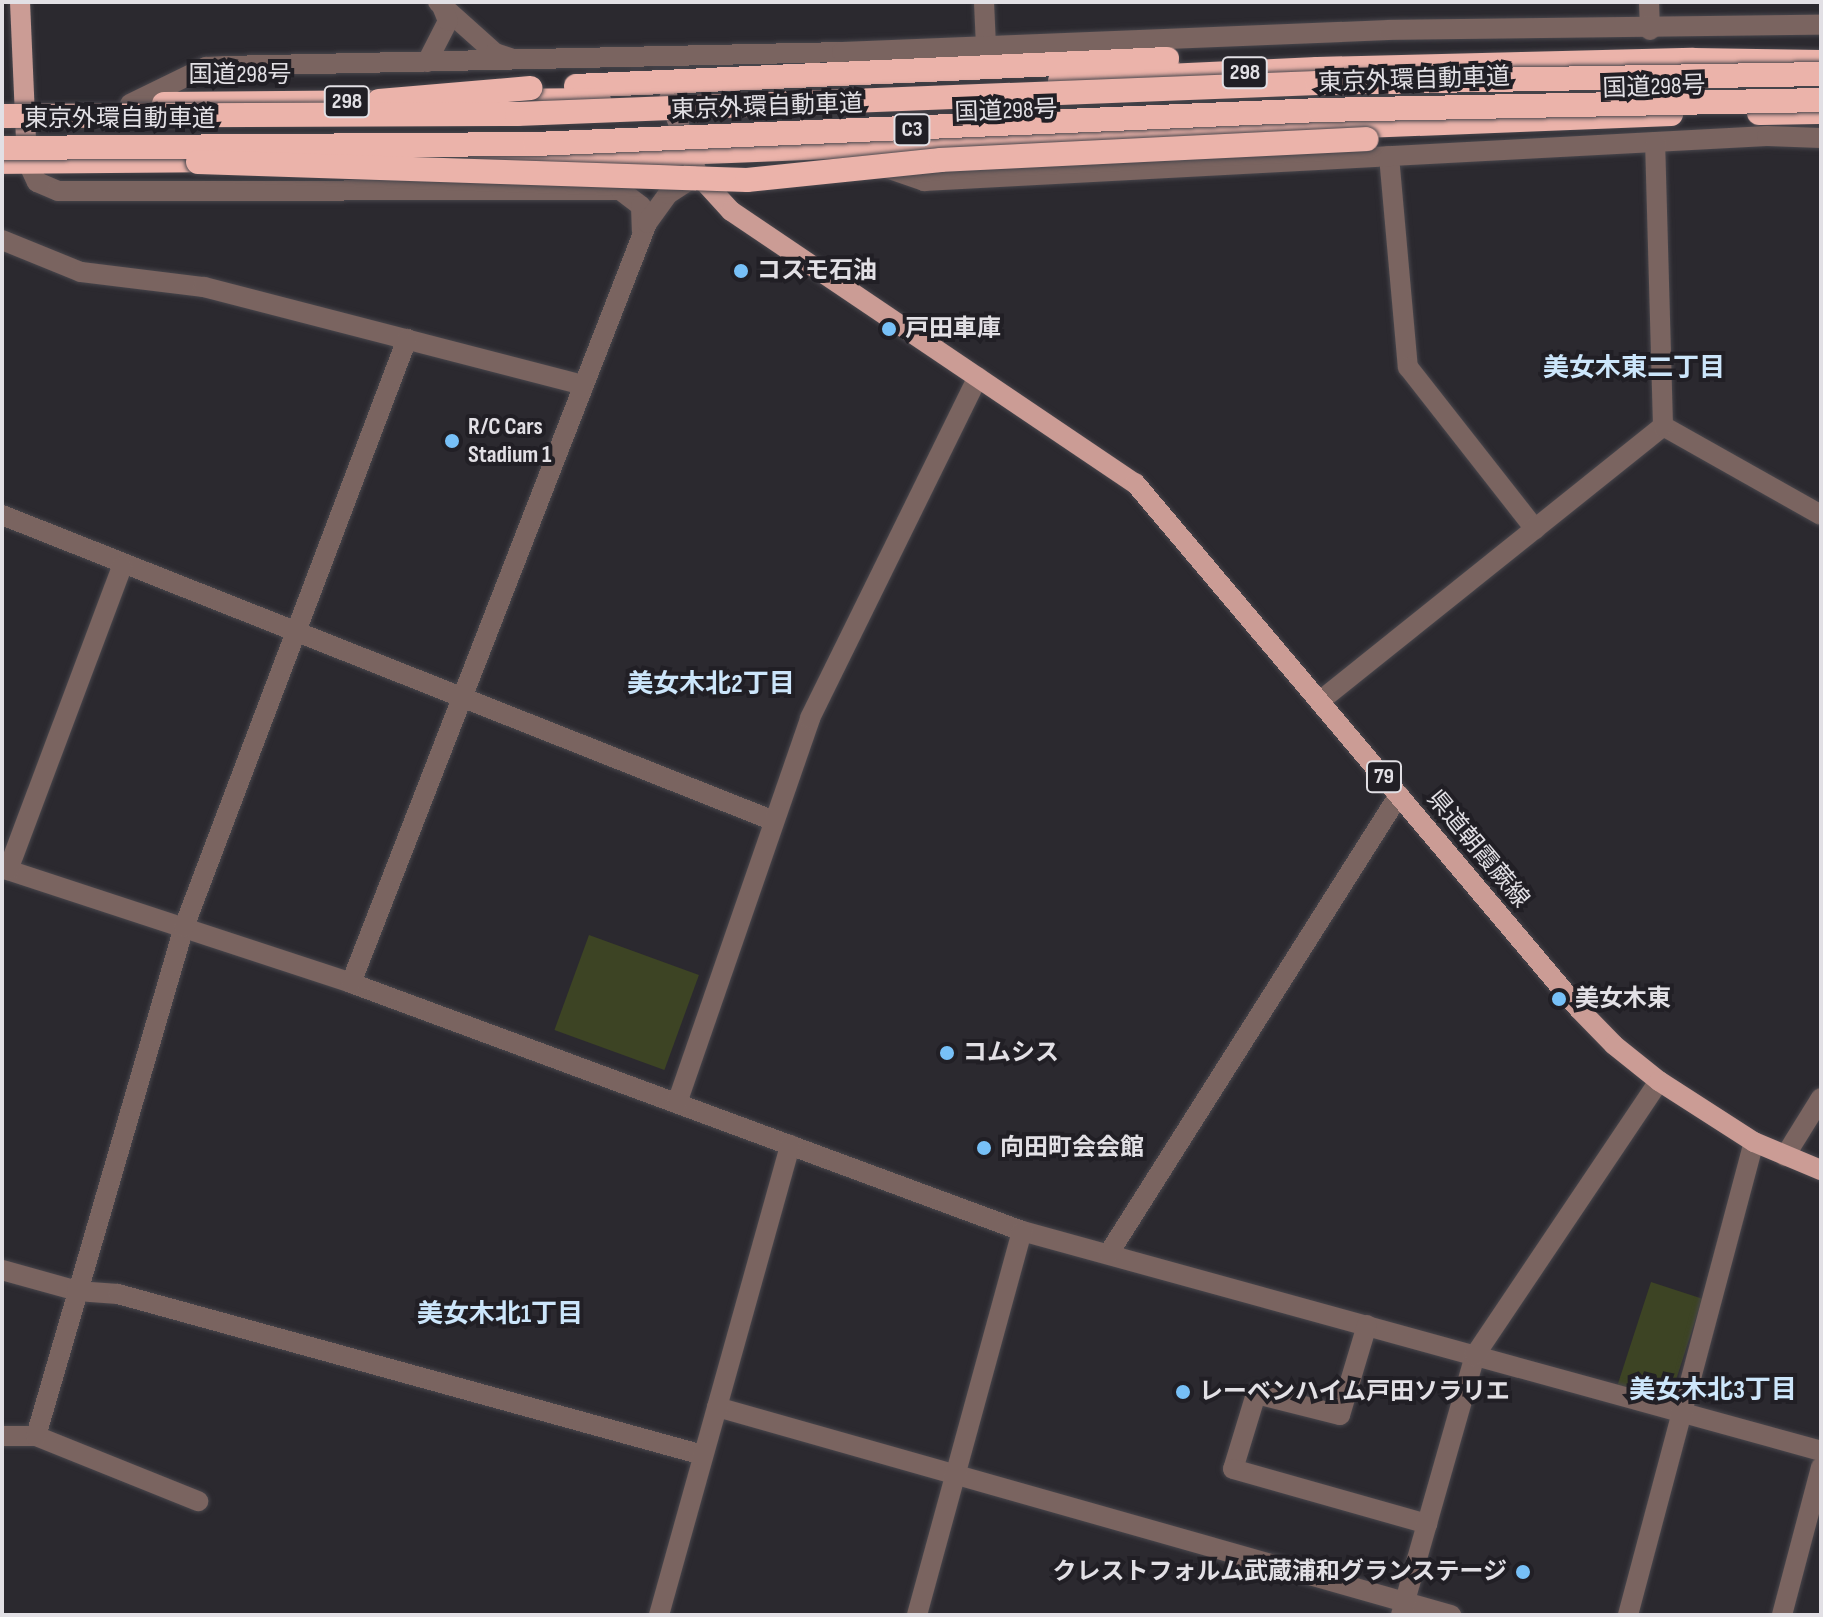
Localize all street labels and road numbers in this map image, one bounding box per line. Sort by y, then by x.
road number: 298 [1221,55,1269,91]
street label: 国道298号 [188,61,292,89]
street label: 東京外環自動車道 [1318,62,1510,98]
street label: 国道298号 [1602,71,1706,103]
road number: 298 [323,84,371,120]
street label: 東京外環自動車道 [671,89,863,125]
street label: 国道298号 [954,95,1058,127]
street label: 東京外環自動車道 [24,105,216,133]
road number: C3 [892,112,932,148]
road number: 79 [1364,759,1404,795]
street label: 県道朝霞蕨線 [1421,785,1535,913]

